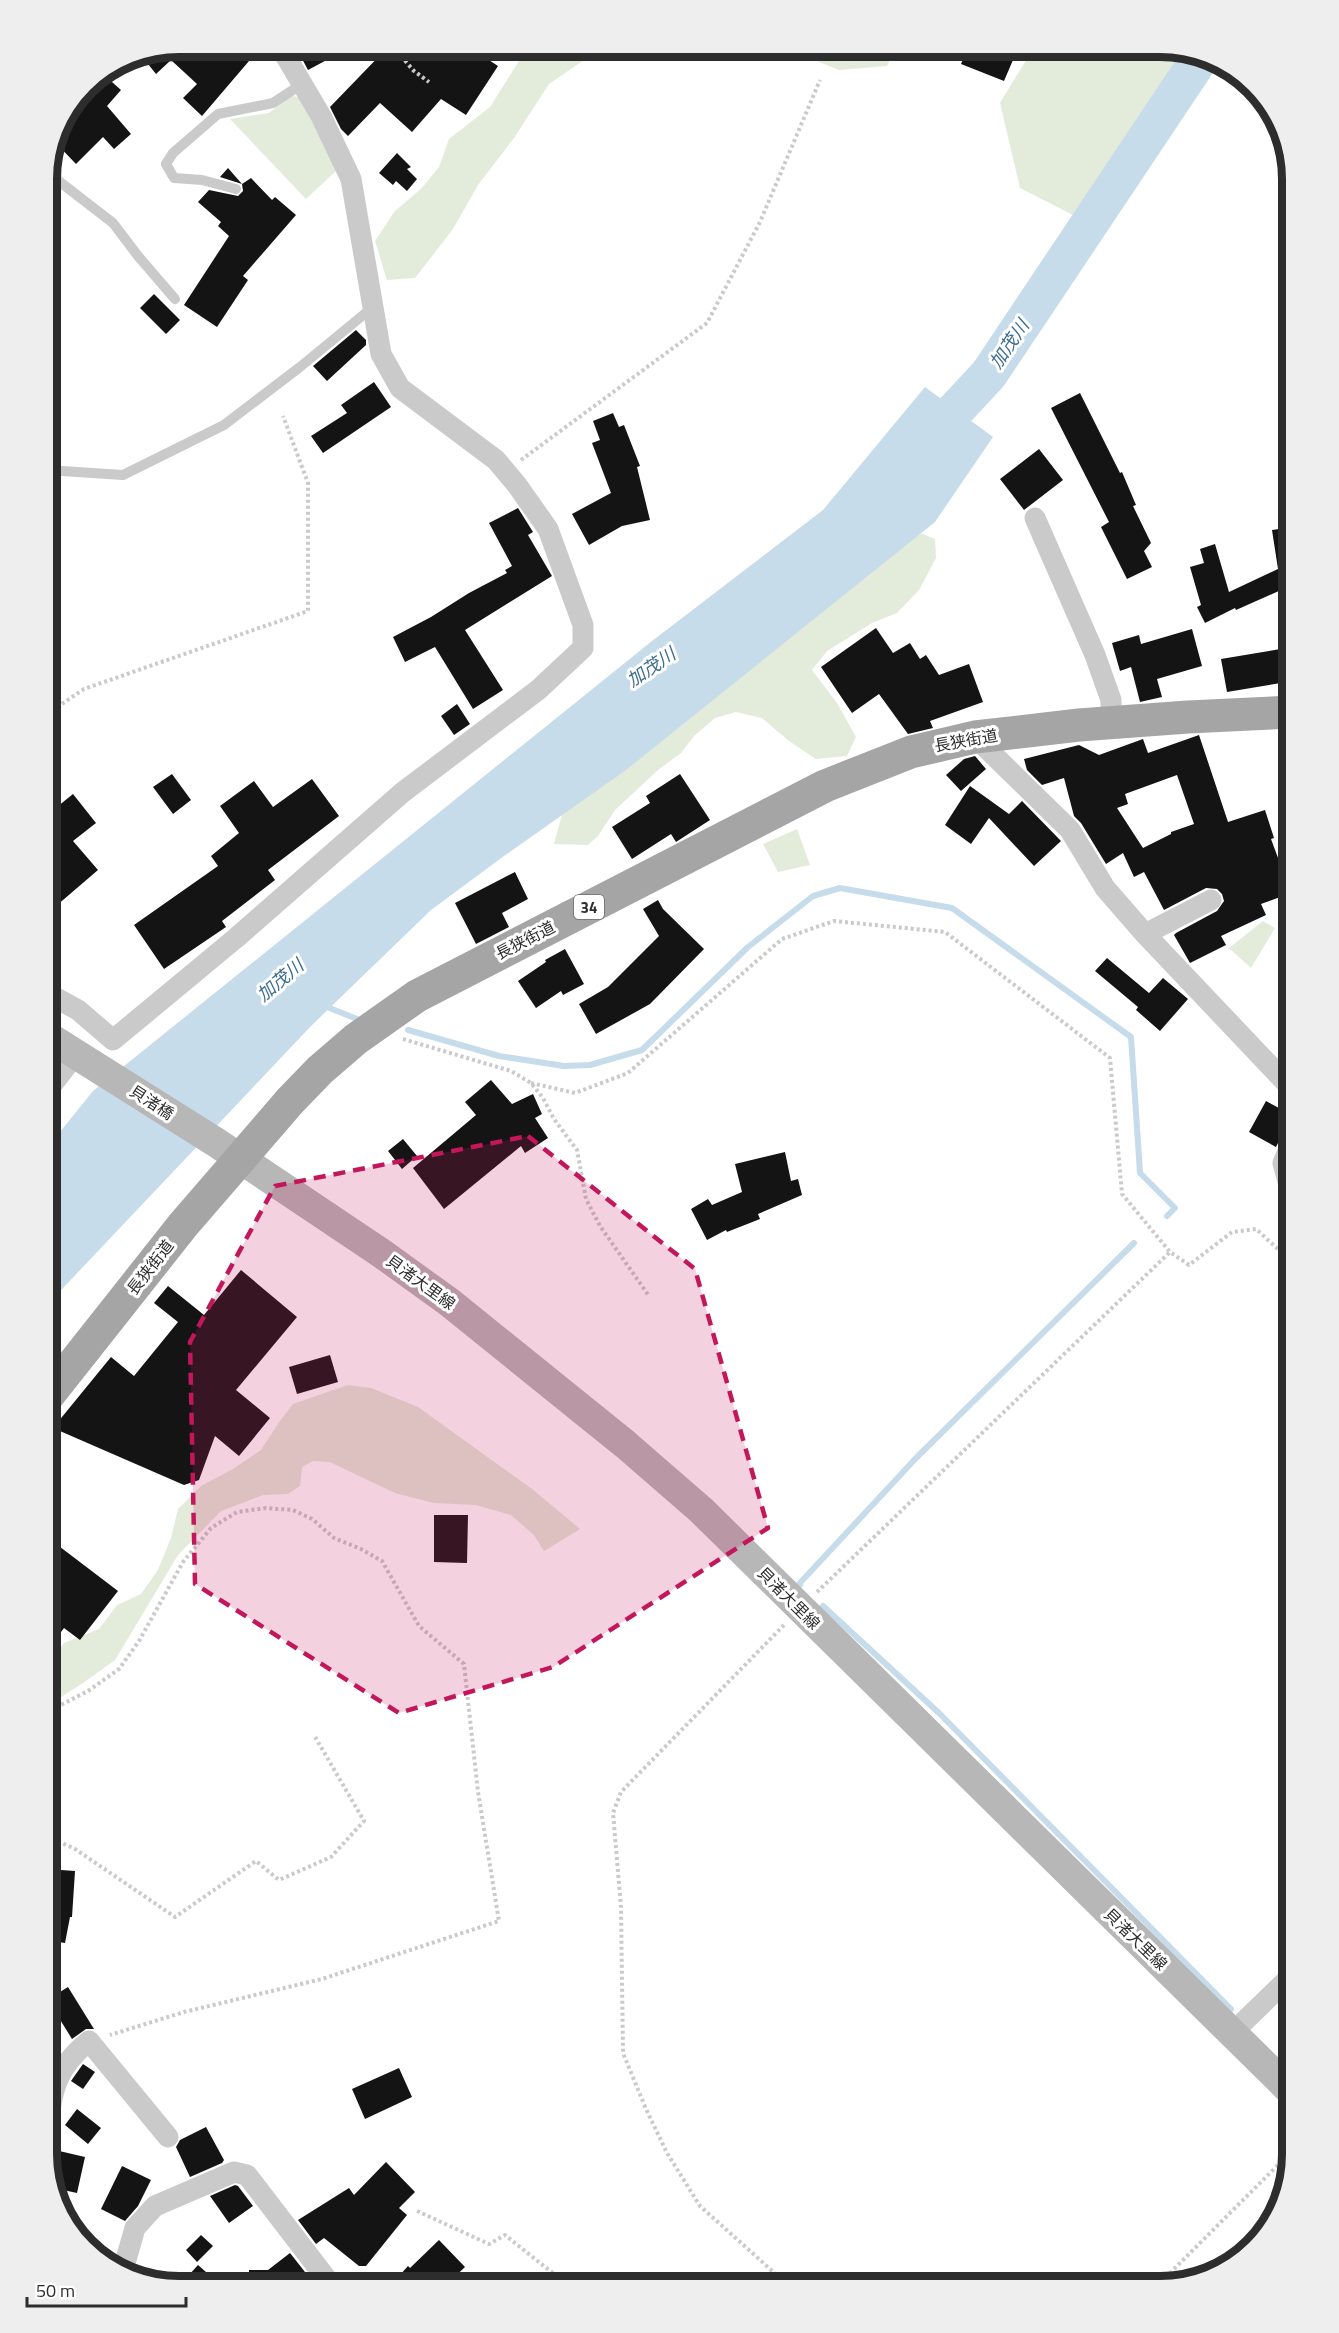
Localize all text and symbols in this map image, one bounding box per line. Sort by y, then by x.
water label: 加茂川 [983,312,1036,374]
water label: 加茂川 [621,640,683,693]
street label: 長狭街道 [932,723,1000,757]
road number: 34 [574,895,604,919]
street label: 長狭街道 [491,915,559,965]
water label: 加茂川 [251,951,311,1008]
street label: 貝渚橋 [125,1079,179,1125]
street label: 長狭街道 [121,1234,179,1300]
street label: 貝渚大里線 [382,1249,460,1315]
street label: 貝渚大里線 [752,1561,826,1635]
street label: 貝渚大里線 [1099,1903,1173,1975]
scale bar [27,2270,186,2308]
text: 50 m [36,2277,75,2304]

